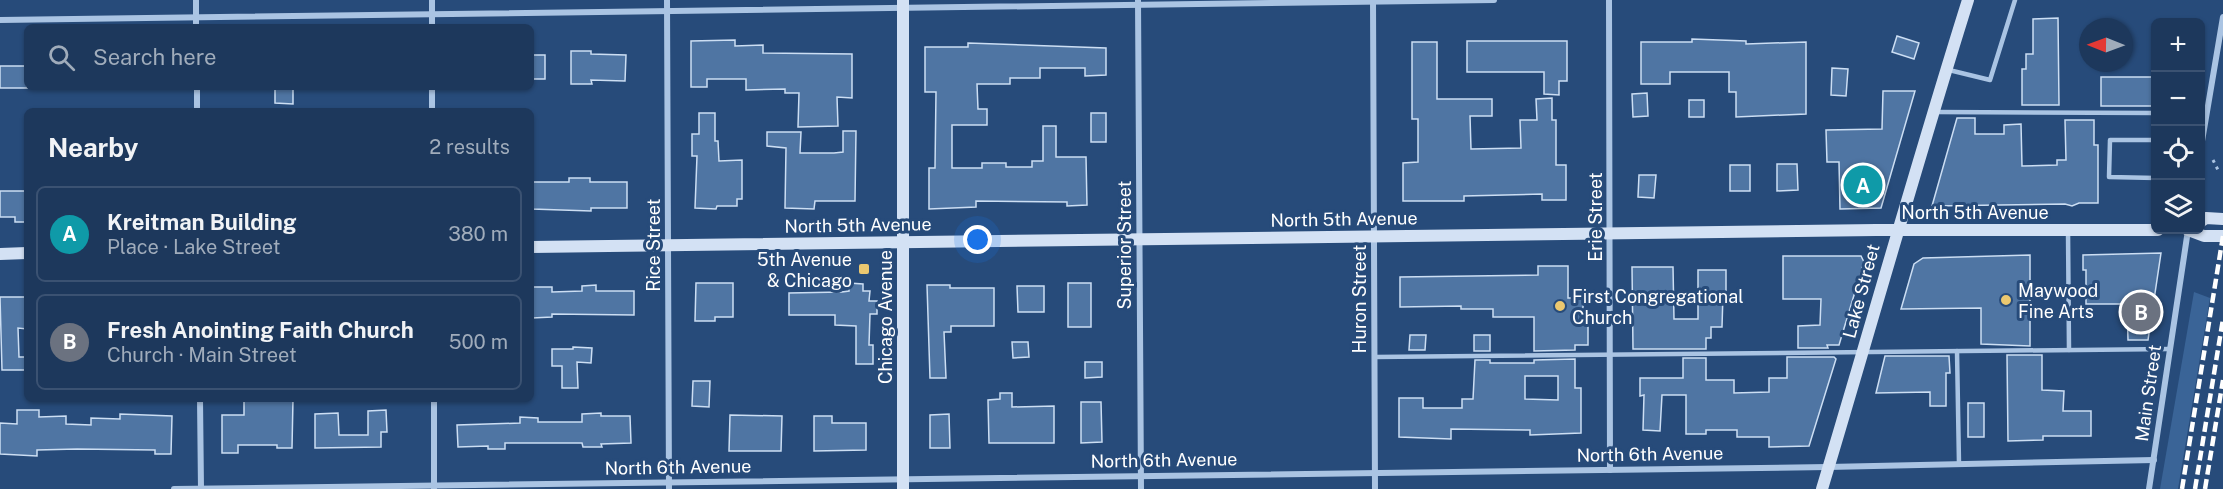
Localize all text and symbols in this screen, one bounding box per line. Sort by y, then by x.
north arrow [2079,18,2133,72]
map controls [2151,18,2205,234]
button: + [2151,18,2205,72]
search box [24,24,534,90]
icon: search [45,41,78,74]
text: Search here [93,44,217,70]
button: − [2151,72,2205,126]
button: locate [2151,126,2205,180]
text: Nearby [48,132,138,163]
text: 2 results [429,135,510,159]
pin: A [1844,162,1882,207]
street label: Erie Street [1585,172,1606,262]
street label: Superior Street [1114,180,1135,310]
button: layers [2151,180,2205,234]
street label: Rice Street [643,198,664,292]
street label: North 5th Avenue [1901,202,2049,223]
street label: North 5th Avenue [1270,207,1418,231]
text: Kreitman Building [107,209,297,235]
street label: North 5th Avenue [784,213,932,237]
text: A [62,222,77,246]
text: 380 m [448,222,508,246]
your location [963,225,992,254]
text: Place · Lake Street [107,235,280,259]
street label: Lake Street [1838,242,1884,340]
street label: Huron Street [1349,245,1370,353]
place label: 5th Avenue & Chicago [757,249,852,291]
street label: Chicago Avenue [875,250,896,384]
marker: 5th Avenue & Chicago [857,262,871,276]
place label: Maywood Fine Arts [2018,280,2098,322]
place label: First Congregational Church [1572,286,1744,328]
pin: B [2122,290,2160,334]
marker: Maywood Fine Arts [1999,293,2013,307]
marker: First Congregational Church [1553,299,1567,313]
text: Fresh Anointing Faith Church [107,317,414,343]
text: B [63,330,76,354]
text: 500 m [449,330,508,354]
text: Church · Main Street [107,343,297,367]
street label: Main Street [2131,343,2165,443]
street label: North 6th Avenue [1576,442,1724,466]
street label: North 6th Avenue [1090,448,1238,472]
street label: North 6th Avenue [604,455,752,479]

